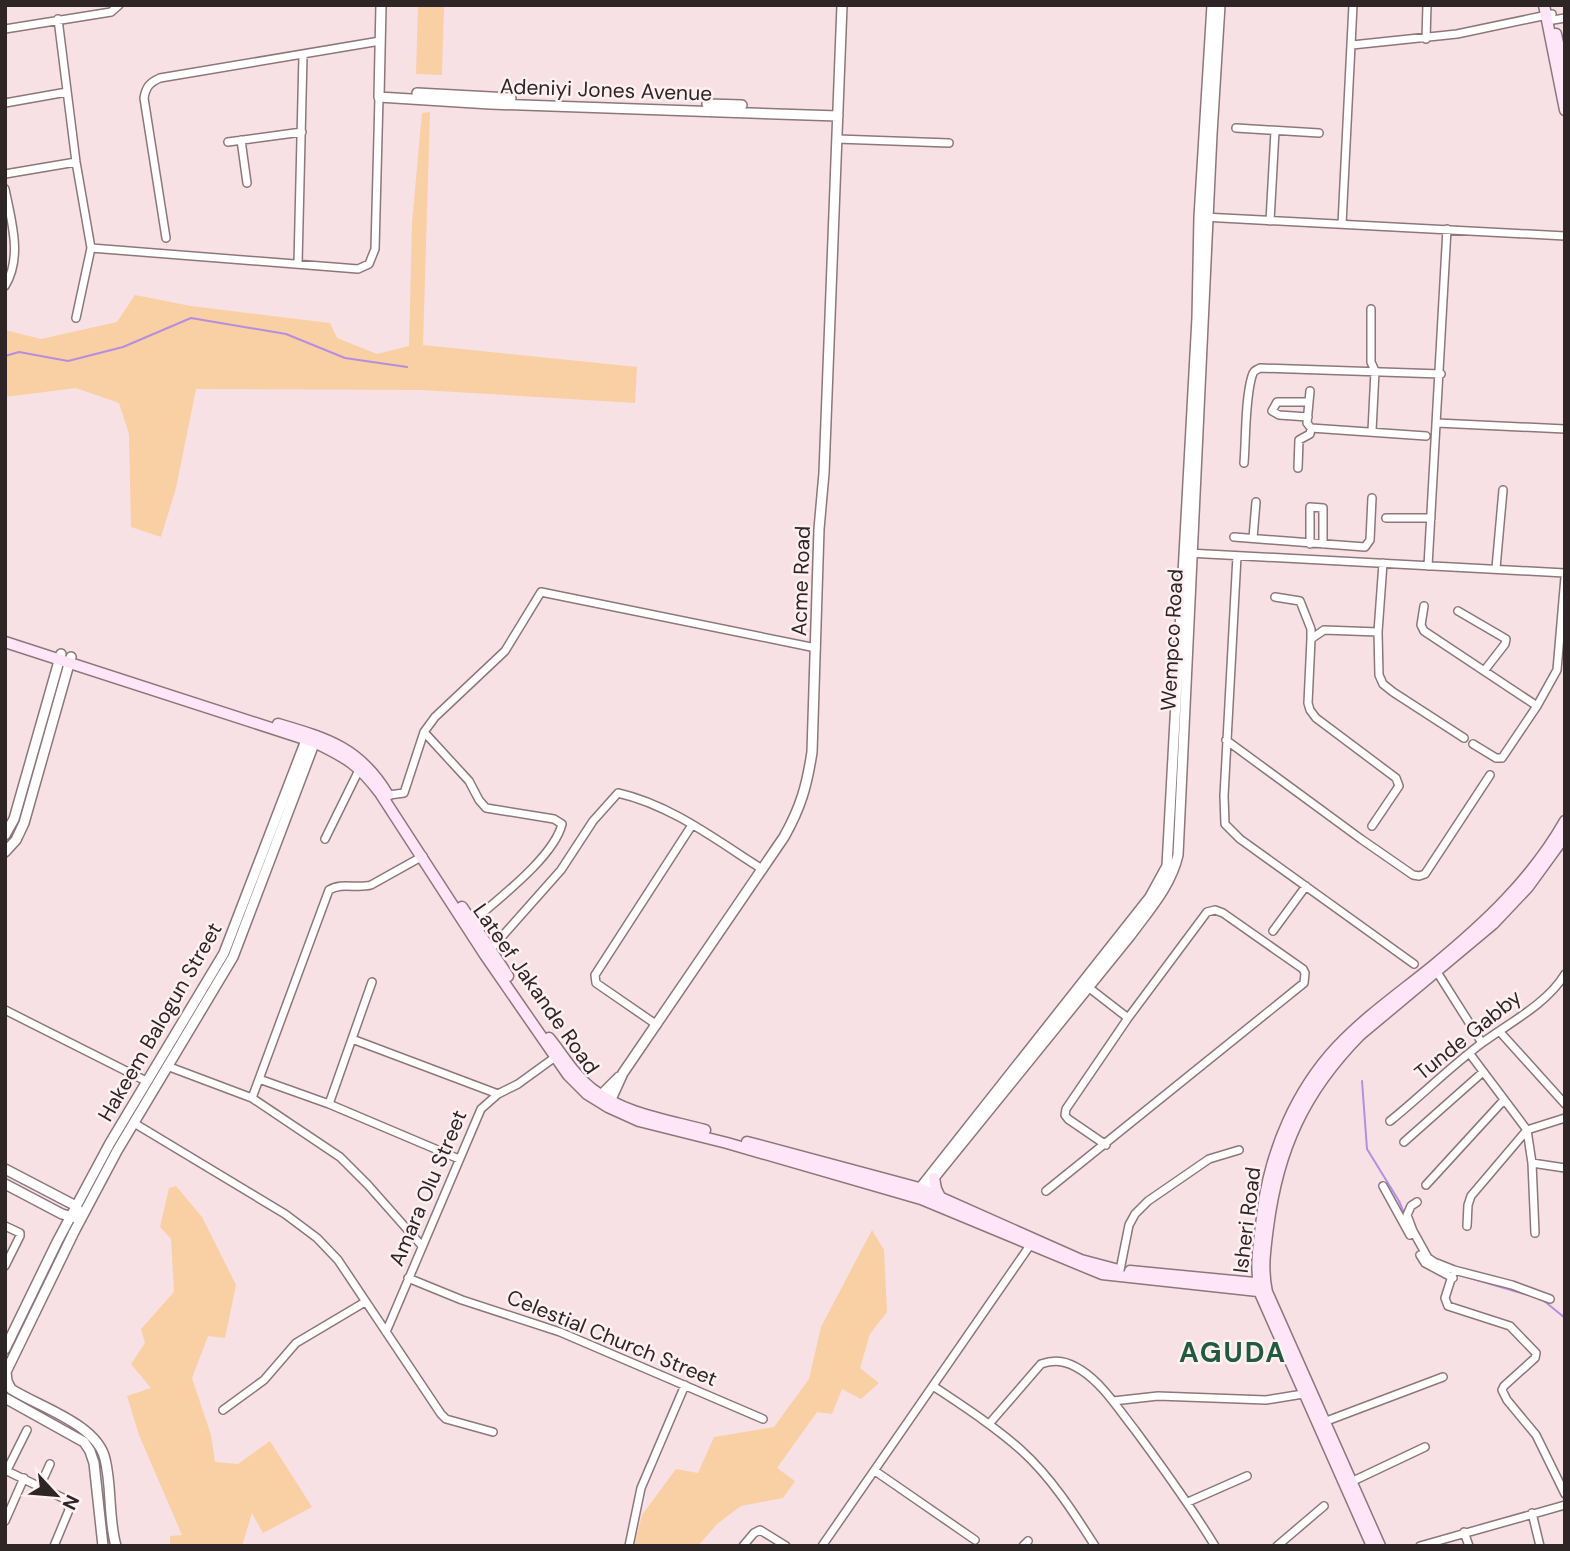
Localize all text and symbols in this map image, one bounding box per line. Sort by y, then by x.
street label: Adeniyi Jones Avenue [499,72,713,108]
street label: Acme Road [785,525,817,637]
street label: Wempco Road [1154,568,1190,712]
street label: Lateef Jakande Road [467,898,605,1080]
street label: Hakeem Balogun Street [92,917,228,1127]
street label: Tunde Gabby [1409,983,1528,1087]
street label: Amara Olu Street [382,1106,474,1270]
street label: Isheri Road [1227,1165,1267,1275]
street label: Celestial Church Street [503,1283,721,1393]
district label: AGUDA [1179,1334,1287,1371]
north arrow [21,1460,91,1530]
text: N [57,1491,85,1514]

